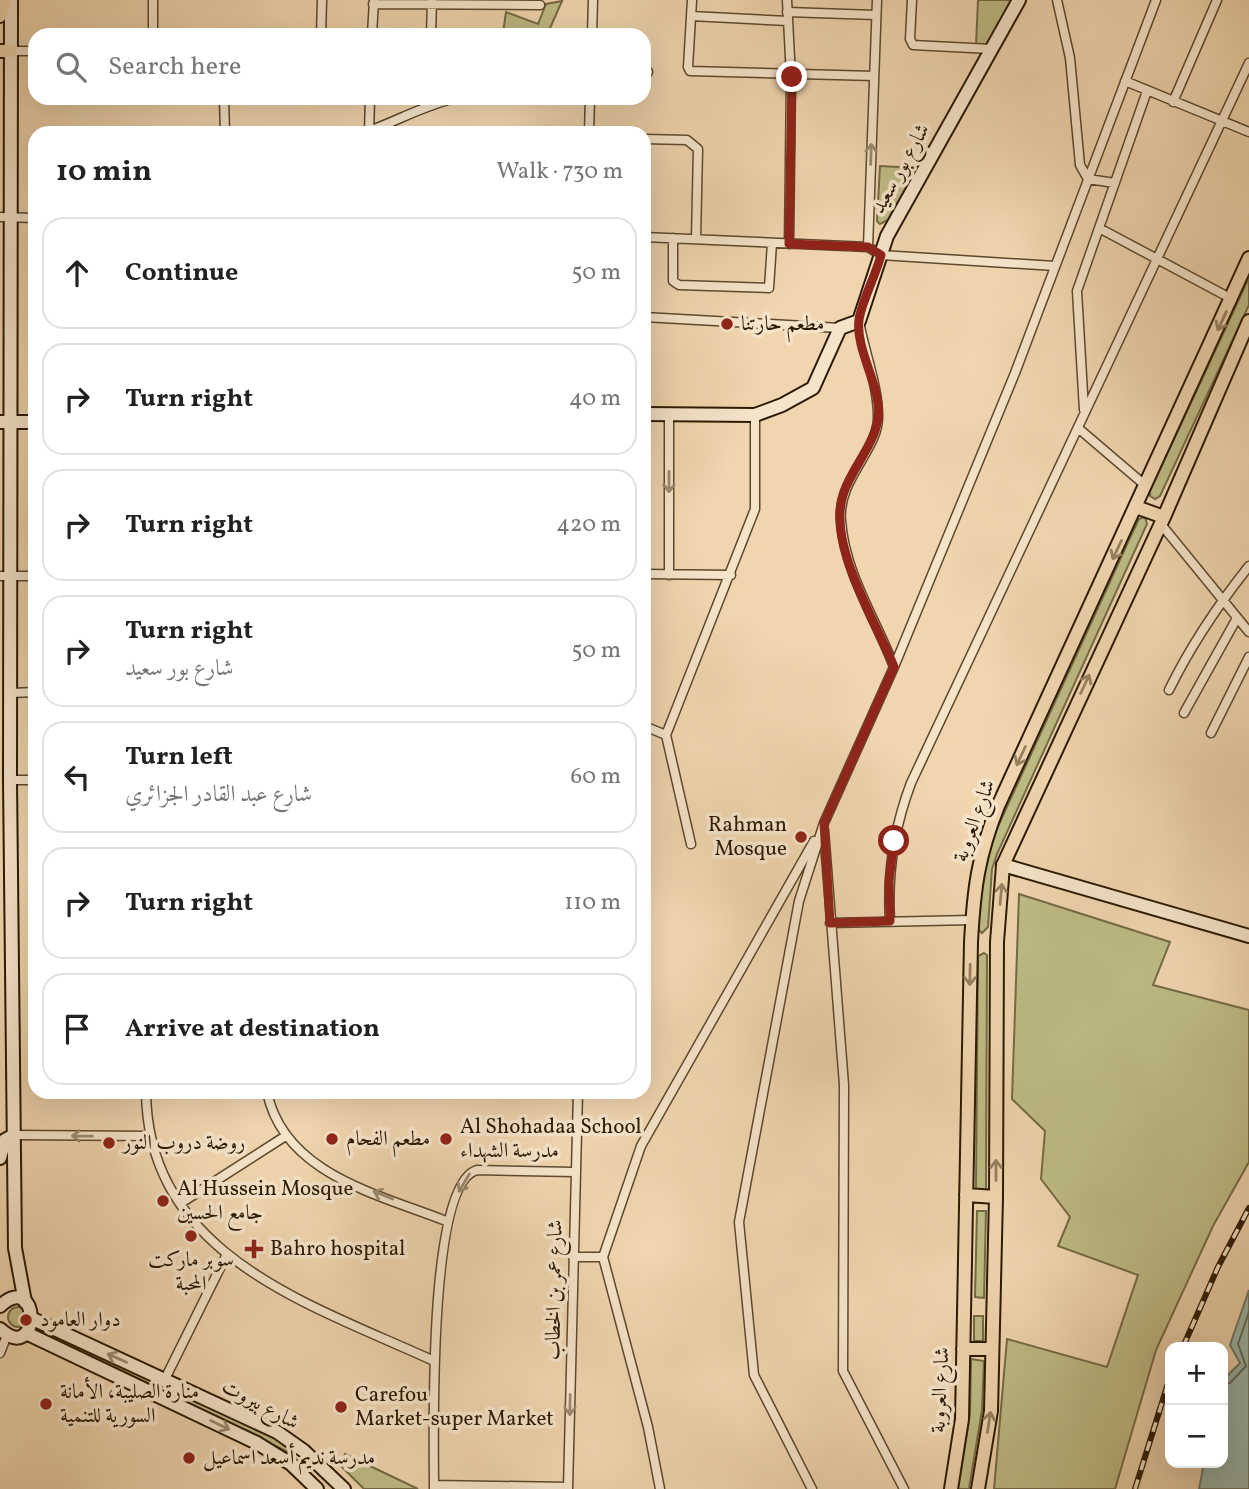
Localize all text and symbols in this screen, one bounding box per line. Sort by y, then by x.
search box [28,28,651,105]
icon: search [52,48,90,86]
text: Search here [108,49,241,85]
route end [776,61,807,92]
street label: شارع بور سعيد [864,119,939,220]
one-way arrow [864,143,878,166]
text: 10 min [56,151,152,193]
text: Walk · 730 m [496,156,623,188]
icon: ahead [58,254,96,292]
text: Continue [125,255,238,291]
text: 50 m [572,257,621,289]
place label: مطعم حارتنا [741,310,825,343]
one-way arrow [1215,310,1228,331]
marker: مطعم حارتنا [719,316,735,332]
icon: right [58,380,96,418]
text: Turn right [125,381,253,417]
text: 40 m [569,383,621,415]
one-way arrow [662,470,676,493]
icon: right [58,506,96,544]
text: Turn right [125,507,253,543]
text: 420 m [556,509,621,541]
one-way arrow [1110,539,1123,560]
text: Turn right [125,613,253,649]
icon: right [58,632,96,670]
text: 50 m [572,635,621,667]
text: شارع بور سعيد [125,653,234,685]
one-way arrow [1079,674,1092,695]
text: Turn left [125,739,233,775]
one-way arrow [1014,745,1027,767]
icon: left [58,758,96,796]
text: 60 m [571,761,621,793]
street label: شارع العروبة [947,776,1005,867]
text: شارع عبد القادر الجزائري [125,779,312,811]
place label: Rahman Mosque [708,811,787,864]
route start [878,825,909,856]
marker: Rahman Mosque [793,829,809,845]
one-way arrow [995,883,1008,905]
icon: right [58,884,96,922]
text: Turn right [125,885,253,921]
text: 110 m [564,887,621,919]
one-way arrow [963,963,977,986]
icon: arrive [58,1010,96,1048]
text: Arrive at destination [125,1011,380,1047]
place label: Al Shohadaa School مدرسة الشهداء [460,1113,642,1166]
place label: مطعم الفحام [346,1125,430,1158]
place label: روضة دروب النور [121,1129,245,1158]
one-way arrow [71,1130,94,1143]
marker: مطعم الفحام [324,1131,340,1147]
marker: Al Shohadaa School مدرسة الشهداء [438,1131,454,1147]
marker: روضة دروب النور [101,1135,117,1151]
one-way arrow [989,1159,1003,1182]
one-way arrow [457,1172,471,1192]
place label: Al Hussein Mosque جامع الحسين [177,1175,354,1231]
one-way arrow [372,1188,394,1201]
marker: Al Hussein Mosque جامع الحسين [155,1193,171,1209]
street label: شارع عمر بن الخطاب [539,1220,573,1360]
marker: سوبر ماركت المحبة [183,1228,199,1244]
place label: Bahro hospital [270,1235,405,1264]
marker: Bahro hospital [244,1239,264,1259]
place label: سوبر ماركت المحبة [148,1246,234,1299]
place label: دوار العامود [40,1306,121,1335]
marker: دوار العامود [18,1312,34,1328]
map controls [1165,1342,1228,1468]
button: + [1165,1342,1228,1405]
street label: شارع العروبة [924,1346,960,1434]
one-way arrow [107,1351,129,1364]
street label: شارع بيروت [215,1372,304,1439]
place label: منارة الصليبة، الأمانة السورية للتنمية [60,1376,199,1431]
place label: Carefou Market-super Market [355,1381,554,1434]
one-way arrow [563,1393,576,1416]
marker: منارة الصليبة، الأمانة السورية للتنمية [38,1396,54,1412]
marker: Carefou Market-super Market [333,1399,349,1415]
button: − [1165,1405,1228,1468]
one-way arrow [983,1411,996,1434]
one-way arrow [209,1419,230,1432]
place label: مدرسة نديم أسعد اسماعيل [203,1442,375,1475]
marker: مدرسة نديم أسعد اسماعيل [181,1450,197,1466]

